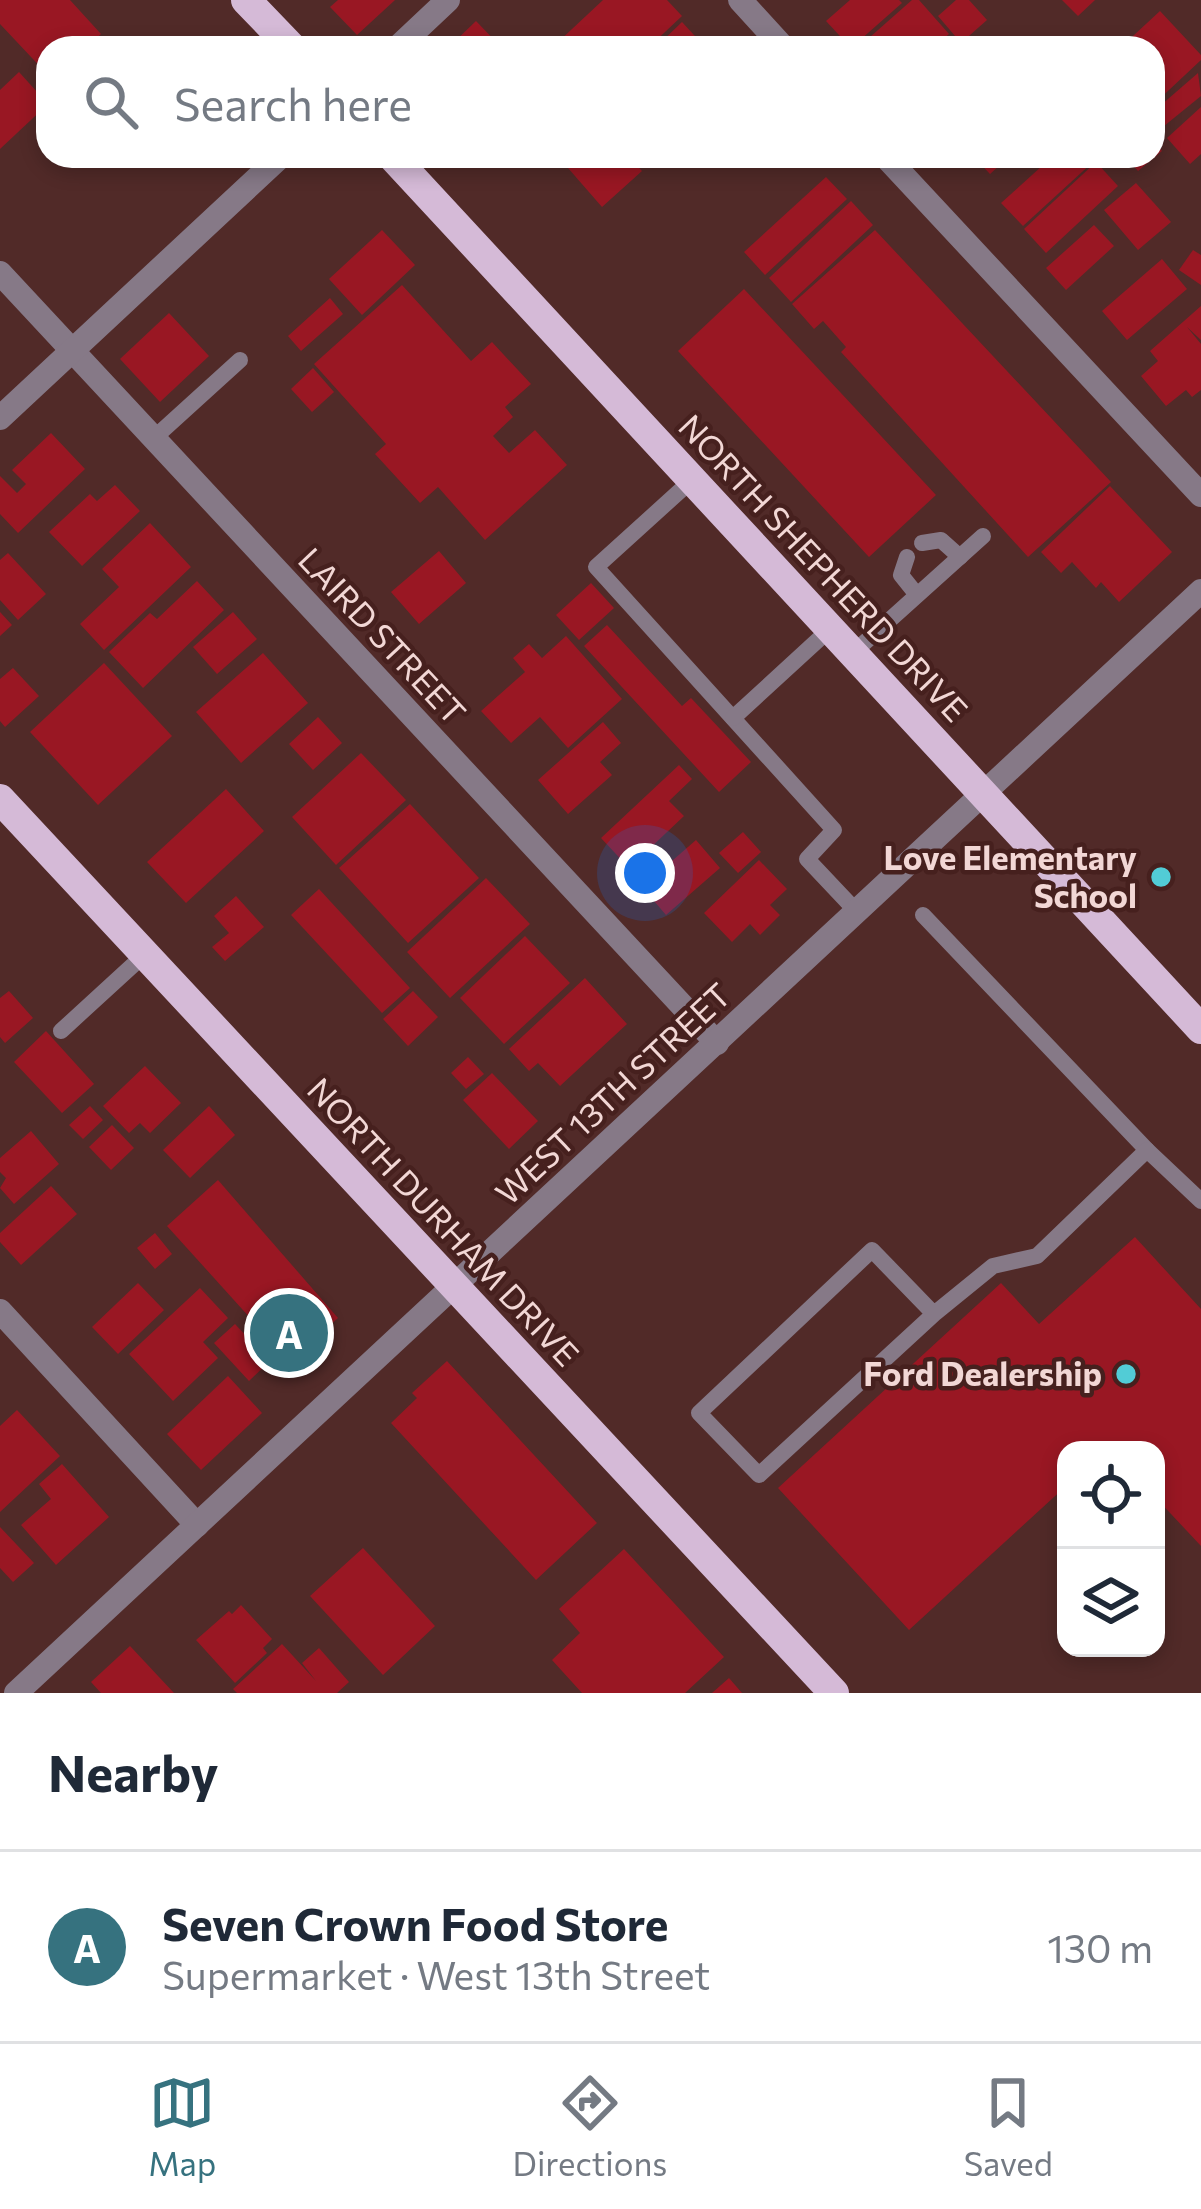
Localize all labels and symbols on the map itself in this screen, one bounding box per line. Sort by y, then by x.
street label: NORTH SHEPHERD DRIVE [671,405,977,729]
street label: LAIRD STREET [291,538,475,732]
place label: Love Elementary School [884,836,1137,915]
your location [615,843,675,903]
marker: Love Elementary School [1148,864,1174,890]
street label: WEST 13TH STREET [486,973,738,1212]
street label: NORTH DURHAM DRIVE [300,1068,588,1374]
pin: A [250,1288,328,1378]
place label: Ford Dealership [863,1352,1102,1393]
marker: Ford Dealership [1113,1361,1139,1387]

